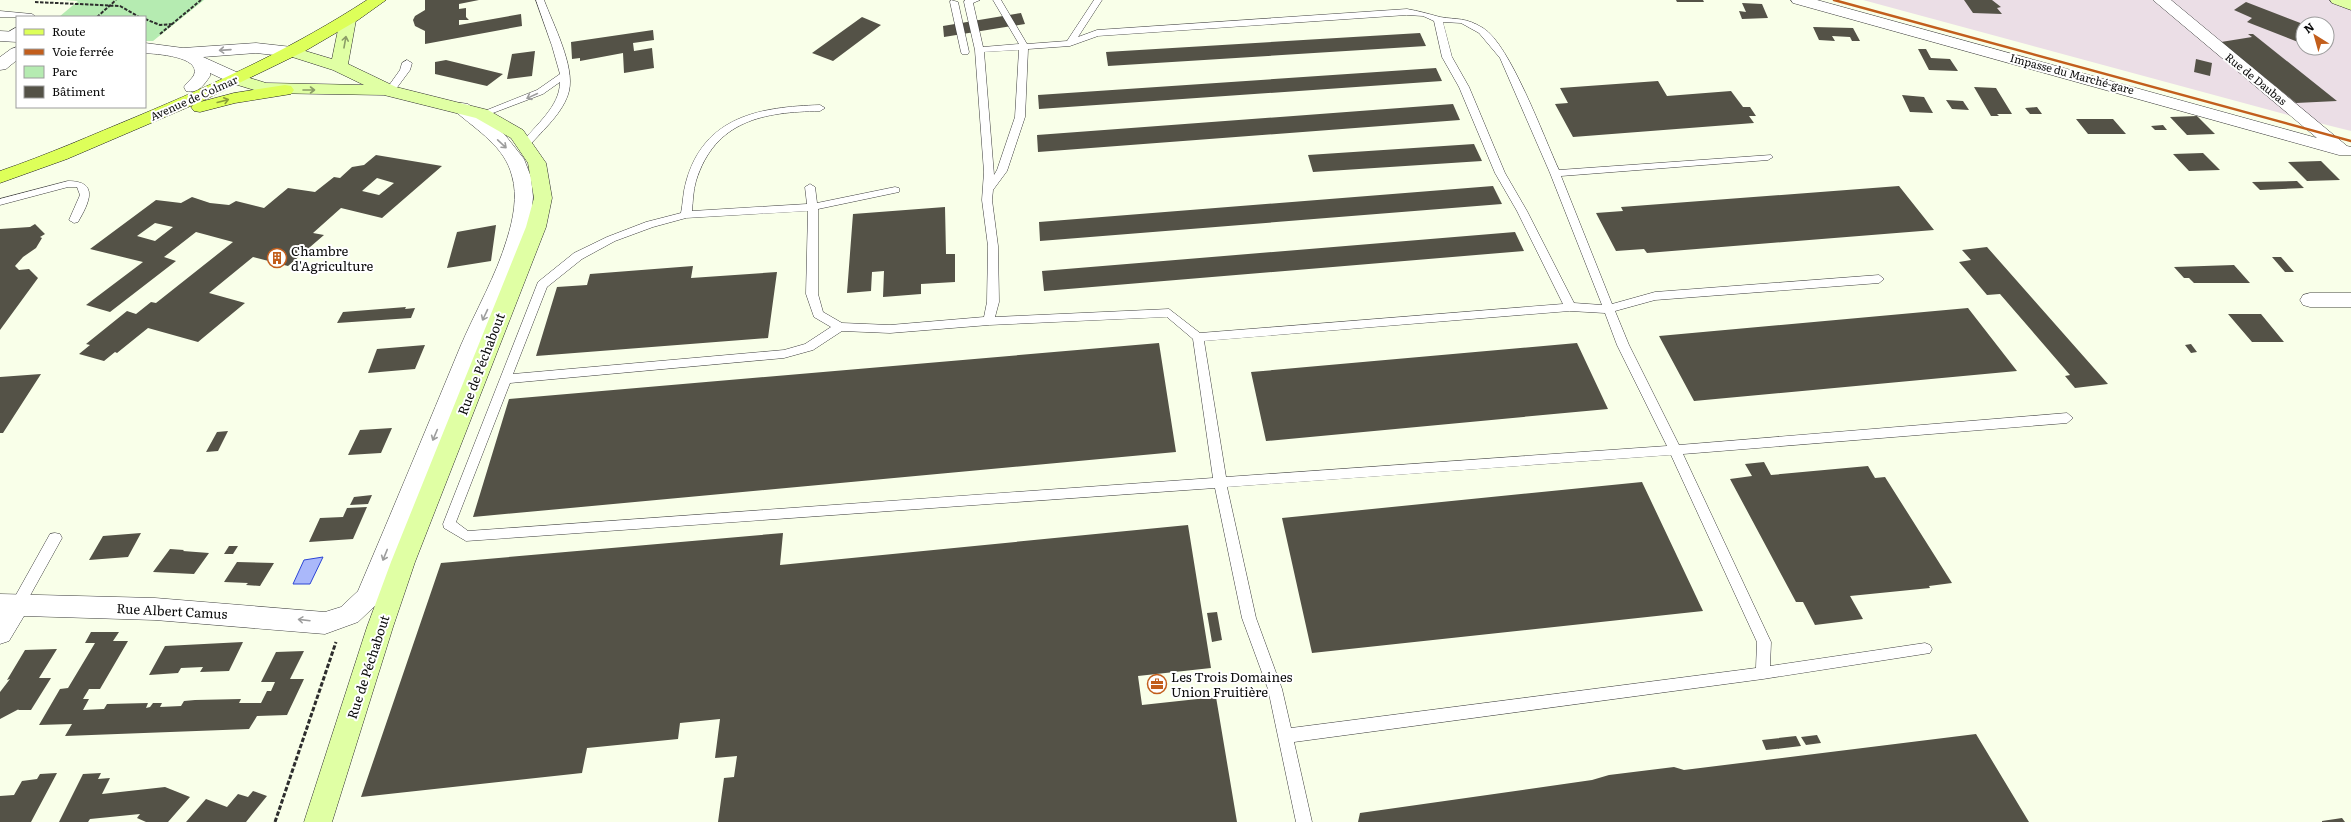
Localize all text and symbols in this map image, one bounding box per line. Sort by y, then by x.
legend [16,16,146,108]
north arrow [2295,16,2335,56]
text: N [2300,18,2317,36]
text: Route [52,22,86,40]
one-way arrow [341,36,349,49]
text: Voie ferrée [52,42,114,60]
one-way arrow [219,46,232,53]
street label: Rue de Daubas [2222,48,2291,108]
street label: Impasse du Marché-gare [2008,49,2136,97]
text: Parc [52,62,77,80]
street label: Avenue de Colmar [147,70,241,124]
text: Bâtiment [52,82,105,100]
one-way arrow [302,86,315,94]
one-way arrow [526,93,538,100]
one-way arrow [216,97,229,104]
one-way arrow [497,139,507,148]
place label: Chambre d'Agriculture [291,241,373,275]
building icon: Chambre d'Agriculture [266,247,288,269]
street label: Rue de Péchabout [452,309,509,418]
one-way arrow [481,309,488,321]
one-way arrow [431,429,438,441]
one-way arrow [381,549,389,561]
street label: Rue Albert Camus [116,598,228,623]
street label: Rue de Péchabout [342,612,394,721]
one-way arrow [298,616,311,624]
place label: Les Trois Domaines Union Fruitière [1171,667,1292,701]
office icon: Les Trois Domaines Union Fruitière [1146,673,1168,695]

